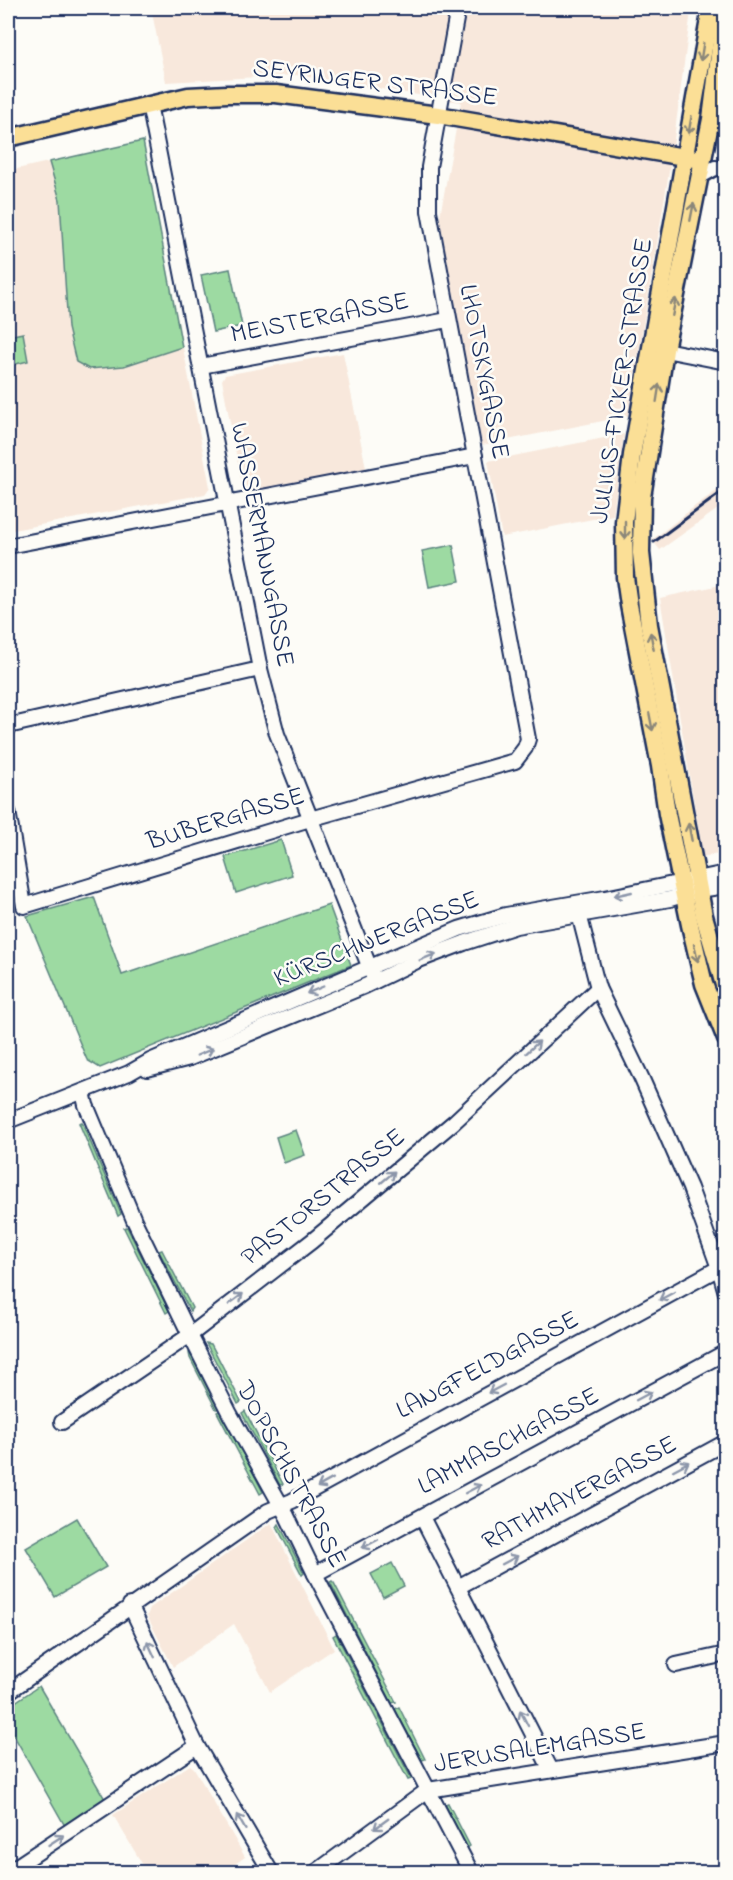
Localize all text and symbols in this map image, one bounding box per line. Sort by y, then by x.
one-way arrow [697,41,708,61]
street label: SEYRINGER STRASSE [250,50,500,118]
one-way arrow [684,115,695,134]
one-way arrow [687,203,698,223]
street label: JULIUS-FICKER-STRASSE [582,236,664,526]
street label: LHOTSKYGASSE [447,281,519,463]
street label: MEISTERGASSE [227,283,413,355]
one-way arrow [669,298,680,317]
one-way arrow [652,383,663,403]
street label: WASSERMANNGASSE [219,420,303,670]
one-way arrow [619,519,630,539]
one-way arrow [646,632,657,651]
one-way arrow [646,712,657,732]
street label: BUBERGASSE [141,778,310,862]
one-way arrow [684,823,695,843]
street label: KÜRSCHNERGASSE [268,881,486,999]
one-way arrow [614,888,633,900]
one-way arrow [691,943,703,962]
one-way arrow [419,951,437,962]
one-way arrow [307,984,325,996]
one-way arrow [526,1040,541,1054]
one-way arrow [195,1046,214,1057]
street label: PASTORSTRASSE [234,1120,414,1276]
one-way arrow [380,1170,395,1184]
one-way arrow [659,1291,677,1302]
one-way arrow [228,1293,244,1306]
street label: LANGFELDGASSE [390,1302,586,1430]
street label: DOPSCHSTRASSE [224,1374,355,1575]
street label: LAMMASCHGASSE [411,1378,607,1506]
one-way arrow [488,1383,505,1395]
one-way arrow [635,1390,653,1401]
street label: RATHMAYERGASSE [476,1427,684,1561]
one-way arrow [672,1460,689,1472]
one-way arrow [317,1477,334,1489]
one-way arrow [464,1483,481,1495]
one-way arrow [362,1538,379,1550]
one-way arrow [500,1554,518,1565]
one-way arrow [145,1641,157,1659]
one-way arrow [518,1709,529,1727]
street label: JERUSALEMGASSE [431,1713,649,1785]
one-way arrow [235,1814,247,1831]
one-way arrow [373,1818,389,1831]
one-way arrow [48,1833,65,1846]

